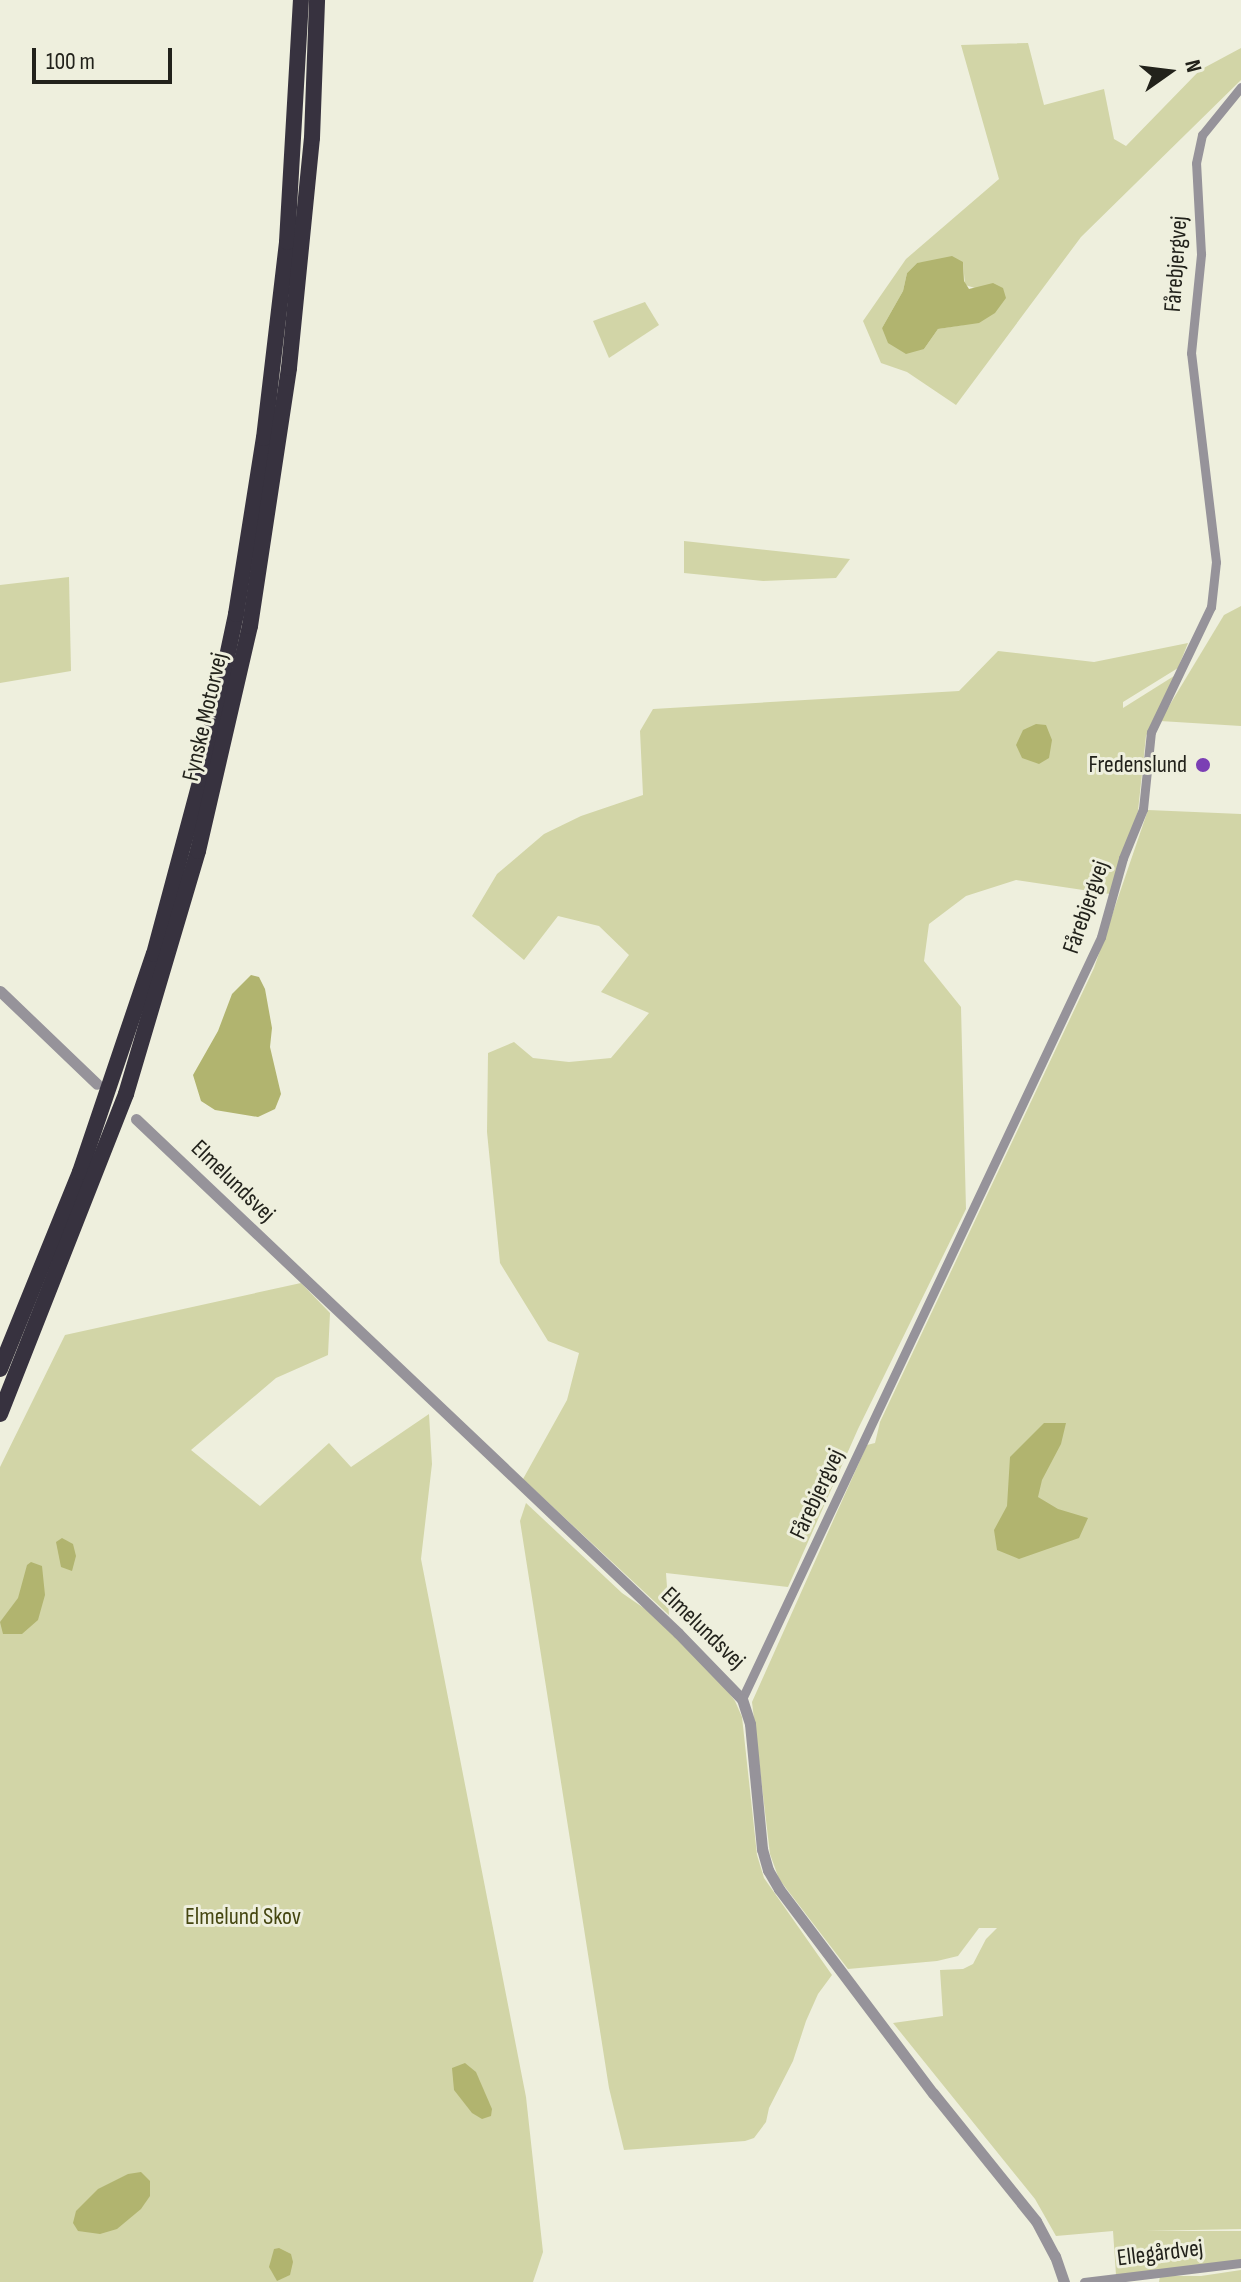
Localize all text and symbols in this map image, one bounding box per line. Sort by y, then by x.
scale bar [36,32,176,82]
north arrow [1129,32,1209,112]
text: 100 m [46,47,95,76]
text: N [1178,57,1207,75]
street label: Fårebjergvej [1158,215,1194,313]
street label: Fynske Motorvej [176,650,234,784]
place label: Fredenslund [1088,751,1187,779]
marker: Fredenslund [1194,756,1212,774]
street label: Fårebjergvej [1057,857,1115,957]
street label: Elmelundsvej [185,1134,281,1228]
street label: Fårebjergvej [784,1444,850,1544]
street label: Elmelundsvej [655,1581,751,1675]
park label: Elmelund Skov [185,1903,301,1931]
street label: Ellegårdvej [1115,2233,1205,2273]

